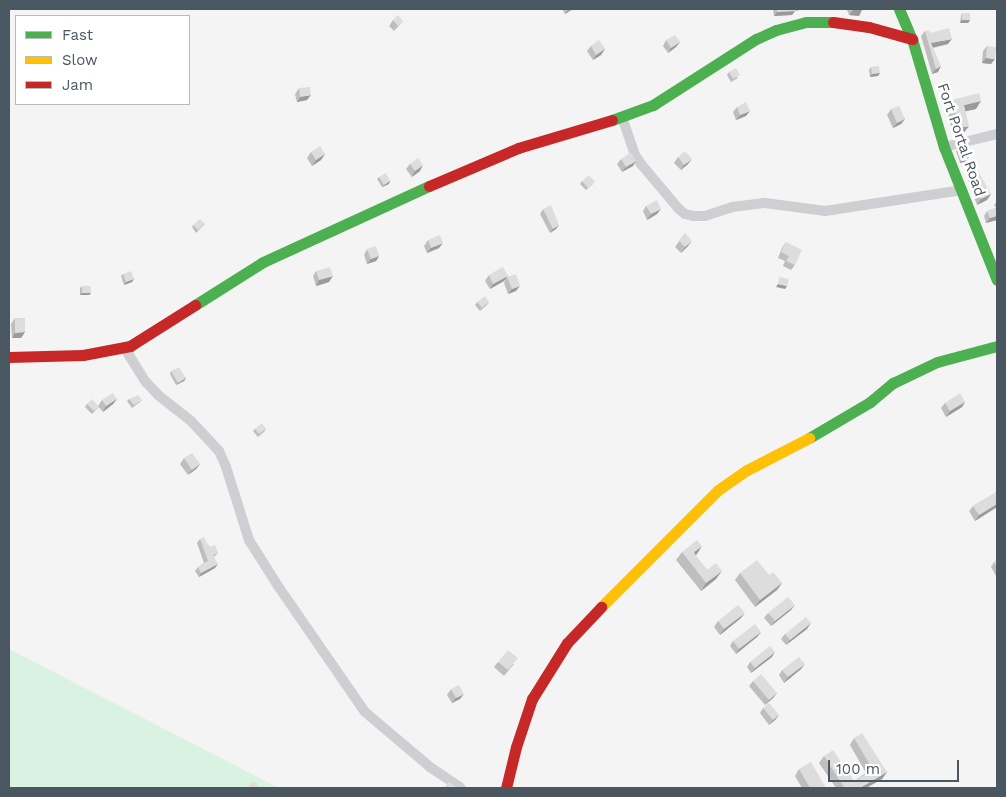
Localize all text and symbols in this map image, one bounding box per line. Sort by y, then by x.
legend [15,15,190,105]
text: Fast [62,26,93,44]
text: Slow [62,51,98,69]
text: Jam [62,76,93,94]
street label: Fort Portal Road [933,81,989,199]
scale bar [831,750,962,782]
text: 100 m [836,760,880,778]

